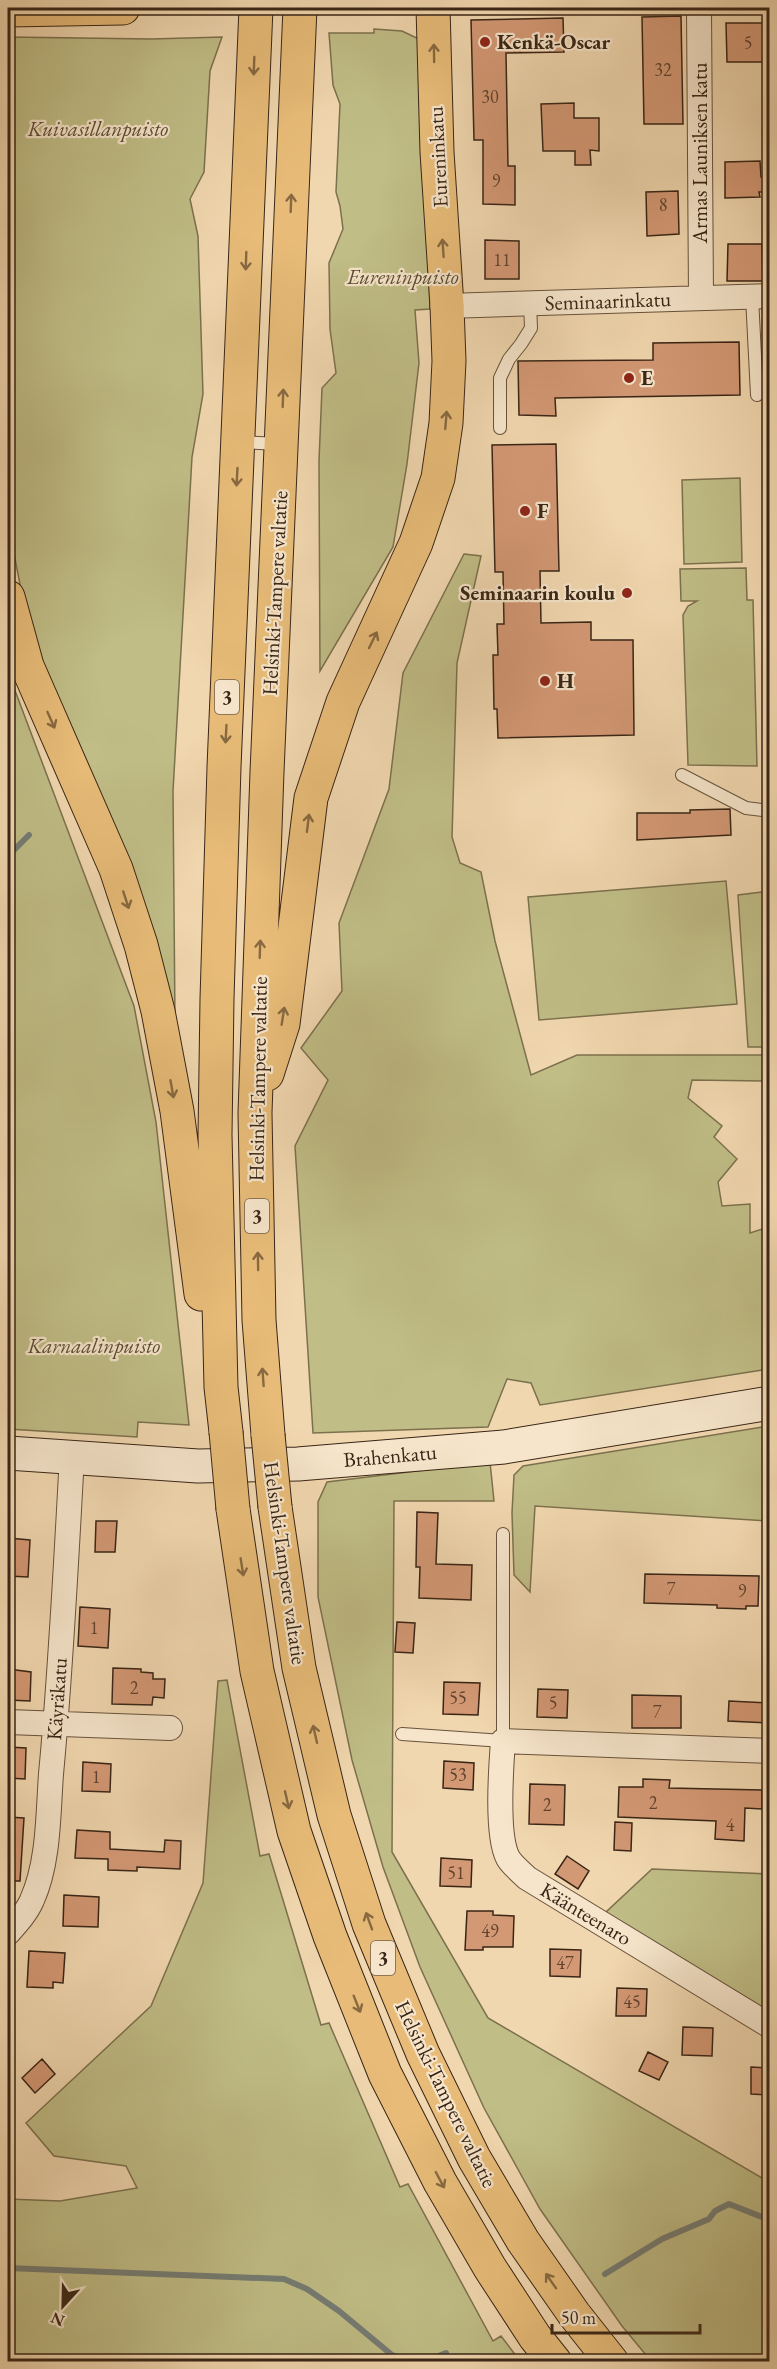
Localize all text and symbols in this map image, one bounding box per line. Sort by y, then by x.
place label: Kenkä-Oscar [497,28,611,55]
house number: 5 [744,31,752,54]
marker: Kenkä-Oscar [478,35,492,49]
one-way arrow [429,43,440,63]
one-way arrow [249,55,260,75]
house number: 32 [654,58,672,81]
street label: Armas Launiksen katu [686,62,713,245]
house number: 30 [481,85,499,108]
street label: Eureninkatu [421,106,454,208]
park label: Kuivasillanpuisto [27,115,168,142]
house number: 9 [492,169,501,192]
one-way arrow [286,193,297,213]
house number: 8 [659,193,667,216]
one-way arrow [438,238,449,258]
house number: 11 [493,248,511,271]
one-way arrow [241,250,252,270]
park label: Eureninpuisto [346,263,459,290]
street label: Seminaarinkatu [544,285,672,316]
place label: E [641,364,653,391]
marker: E [622,371,636,385]
one-way arrow [278,388,289,408]
one-way arrow [441,411,452,431]
one-way arrow [231,466,243,486]
street label: Helsinki-Tampere valtatie [256,490,293,696]
place label: F [537,497,549,524]
marker: F [518,504,532,518]
place label: Seminaarin koulu [460,579,615,606]
marker: Seminaarin koulu [620,586,634,600]
one-way arrow [367,631,379,649]
place label: H [557,667,574,694]
marker: H [538,674,552,688]
road number: 3 [215,680,239,714]
one-way arrow [46,710,58,728]
one-way arrow [220,724,231,744]
one-way arrow [303,813,314,833]
one-way arrow [121,890,132,909]
one-way arrow [255,940,266,960]
street label: Helsinki-Tampere valtatie [242,976,273,1182]
one-way arrow [278,1007,289,1027]
one-way arrow [167,1078,178,1098]
road number: 3 [245,1199,269,1233]
one-way arrow [252,1252,264,1272]
park label: Karnaalinpuisto [27,1332,160,1359]
one-way arrow [258,1368,269,1388]
street label: Brahenkatu [342,1438,438,1473]
street label: Helsinki-Tampere valtatie [258,1460,313,1666]
one-way arrow [236,1557,247,1577]
house number: 7 [667,1577,676,1600]
house number: 9 [738,1579,747,1602]
house number: 1 [90,1616,98,1639]
street label: Käyräkatu [40,1657,73,1741]
house number: 2 [130,1676,139,1699]
house number: 55 [449,1686,467,1709]
house number: 5 [549,1691,557,1714]
house number: 7 [653,1700,662,1723]
one-way arrow [308,1725,320,1744]
house number: 53 [449,1763,467,1786]
house number: 1 [92,1765,100,1788]
one-way arrow [281,1790,293,1809]
house number: 2 [649,1791,658,1814]
house number: 2 [543,1793,552,1816]
house number: 4 [726,1813,735,1836]
house number: 51 [447,1861,465,1884]
street label: Käänteenaro [536,1876,637,1951]
one-way arrow [362,1912,373,1931]
house number: 49 [481,1919,499,1942]
road number: 3 [371,1941,395,1975]
house number: 47 [556,1951,574,1974]
house number: 45 [623,1990,641,2013]
one-way arrow [352,1994,363,2012]
street label: Helsinki-Tampere valtatie [389,1996,504,2192]
one-way arrow [434,2171,446,2188]
one-way arrow [545,2274,557,2290]
north arrow [33,2276,93,2336]
scale bar [552,2297,700,2335]
text: 50 m [561,2306,596,2329]
text: N [48,2307,68,2332]

